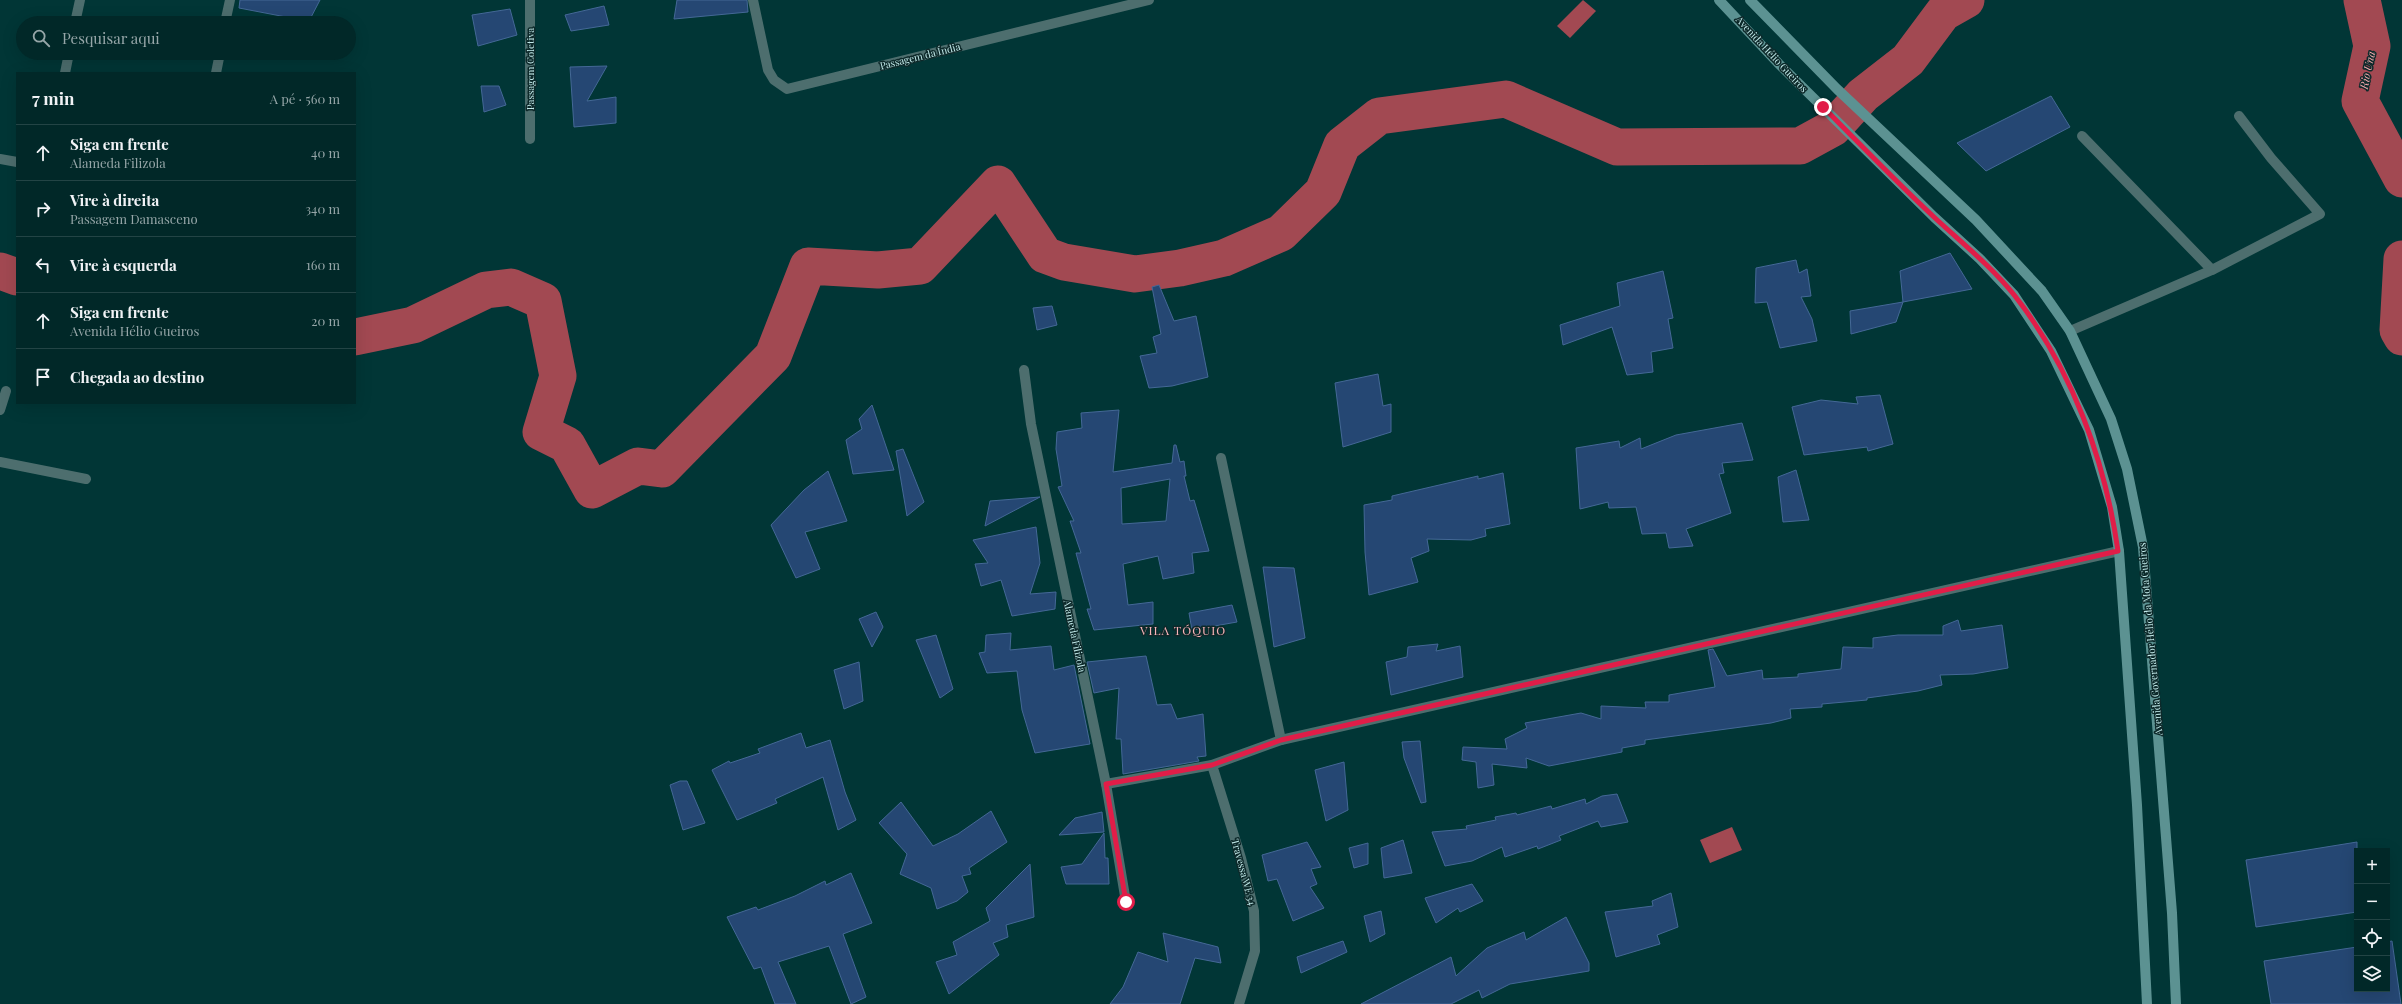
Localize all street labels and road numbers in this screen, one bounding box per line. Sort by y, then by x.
street label: Avenida Hélio Gueiros [1732,12,1811,95]
street label: Passagem Coletiva [523,28,537,110]
street label: Passagem da Índia [878,39,962,73]
street label: Avenida Governador Hélio da Mota Gueiros [2135,542,2165,737]
street label: Alameda Filizola [1060,598,1090,673]
street label: Travessa WE 34 [1228,837,1260,907]

